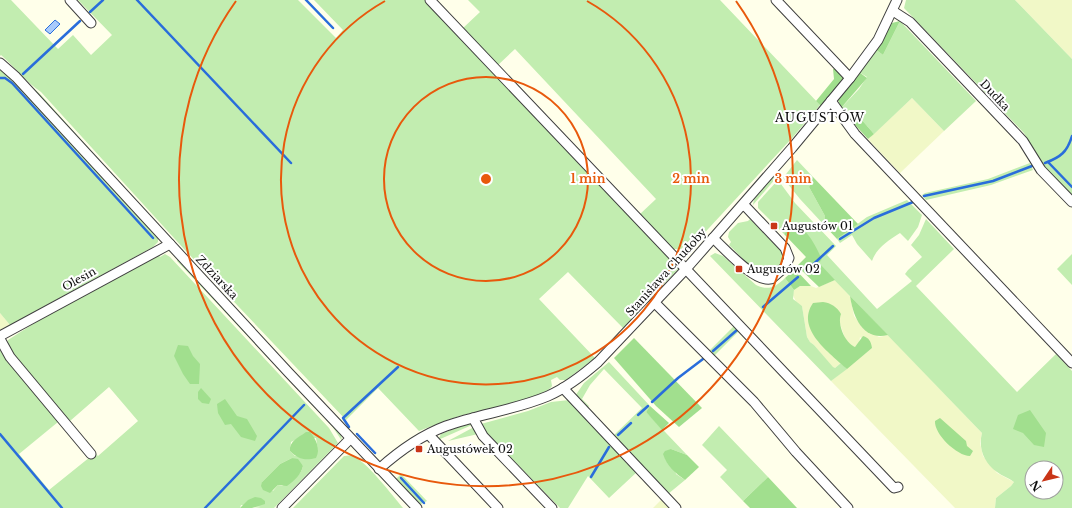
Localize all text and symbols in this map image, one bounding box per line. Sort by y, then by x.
street label: Dudka [977,77,1013,114]
district label: AUGUSTÓW [774,109,865,125]
text: 1 min [571,171,606,186]
text: 2 min [672,171,710,186]
text: 3 min [774,171,812,186]
centre of rings [479,172,493,186]
place label: Augustów 01 [781,219,853,233]
marker: Augustów 01 [769,221,779,231]
street label: Stanisława Chudoby [623,225,709,319]
street label: Zdziarska [193,252,241,303]
place label: Augustów 02 [746,262,820,276]
street label: Olesin [60,264,99,294]
marker: Augustów 02 [734,264,744,274]
place label: Augustówek 02 [426,442,513,456]
marker: Augustówek 02 [414,444,424,454]
north arrow [1024,460,1064,500]
text: N [1027,477,1045,494]

